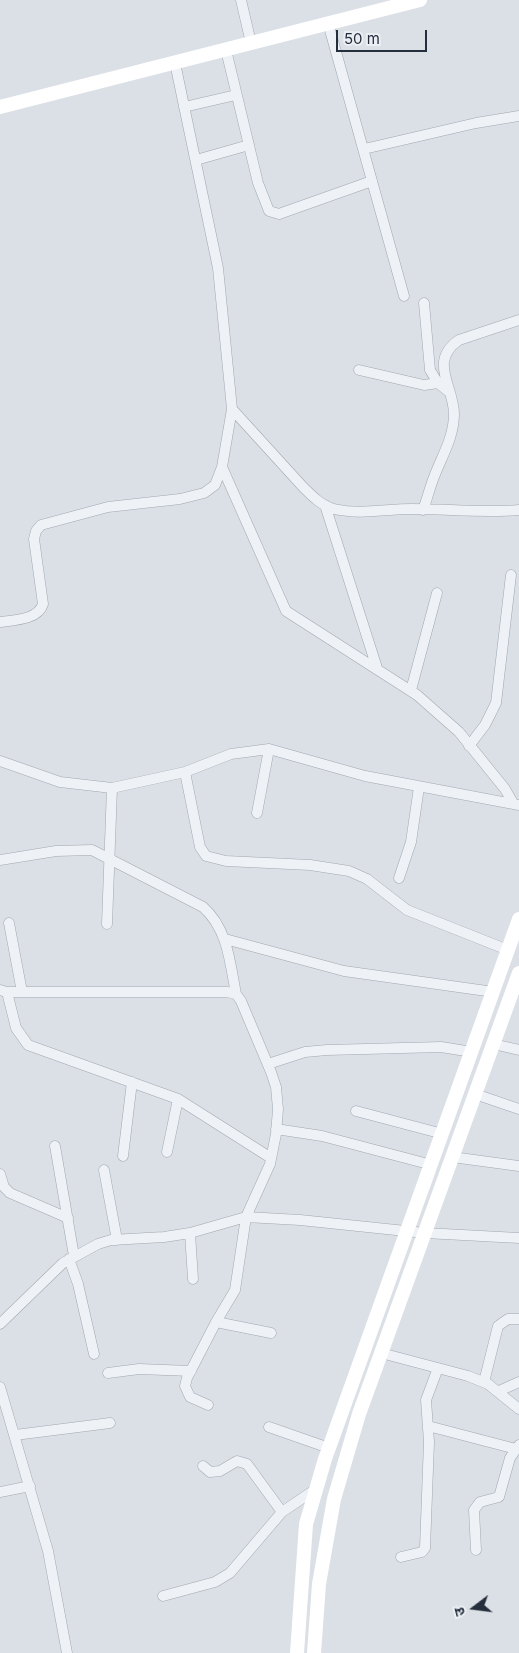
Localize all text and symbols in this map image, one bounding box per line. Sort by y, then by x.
scale bar [339,20,430,52]
text: 50 m [344,29,380,48]
north arrow [449,1583,499,1633]
text: उ [450,1606,468,1618]

